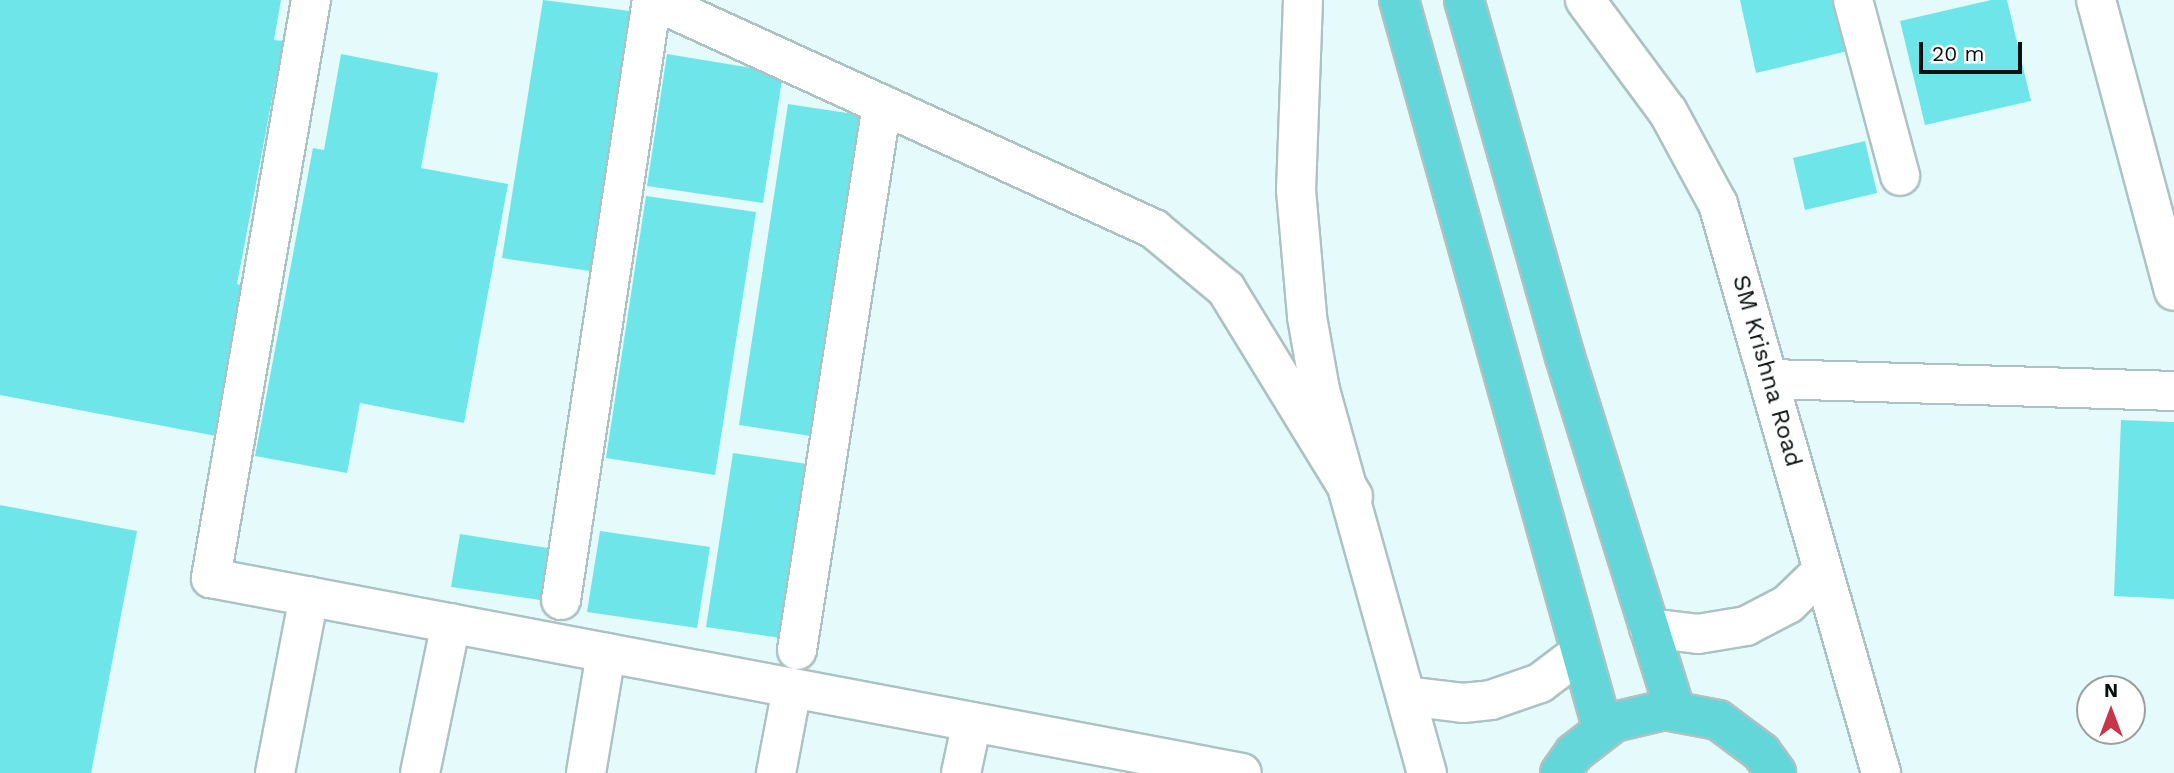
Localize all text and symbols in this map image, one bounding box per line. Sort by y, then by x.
scale bar [1922,28,2025,72]
text: 20 m [1932,41,1984,66]
street label: SM Krishna Road [1726,272,1808,470]
north arrow [2076,675,2146,745]
text: N [2104,679,2118,702]

